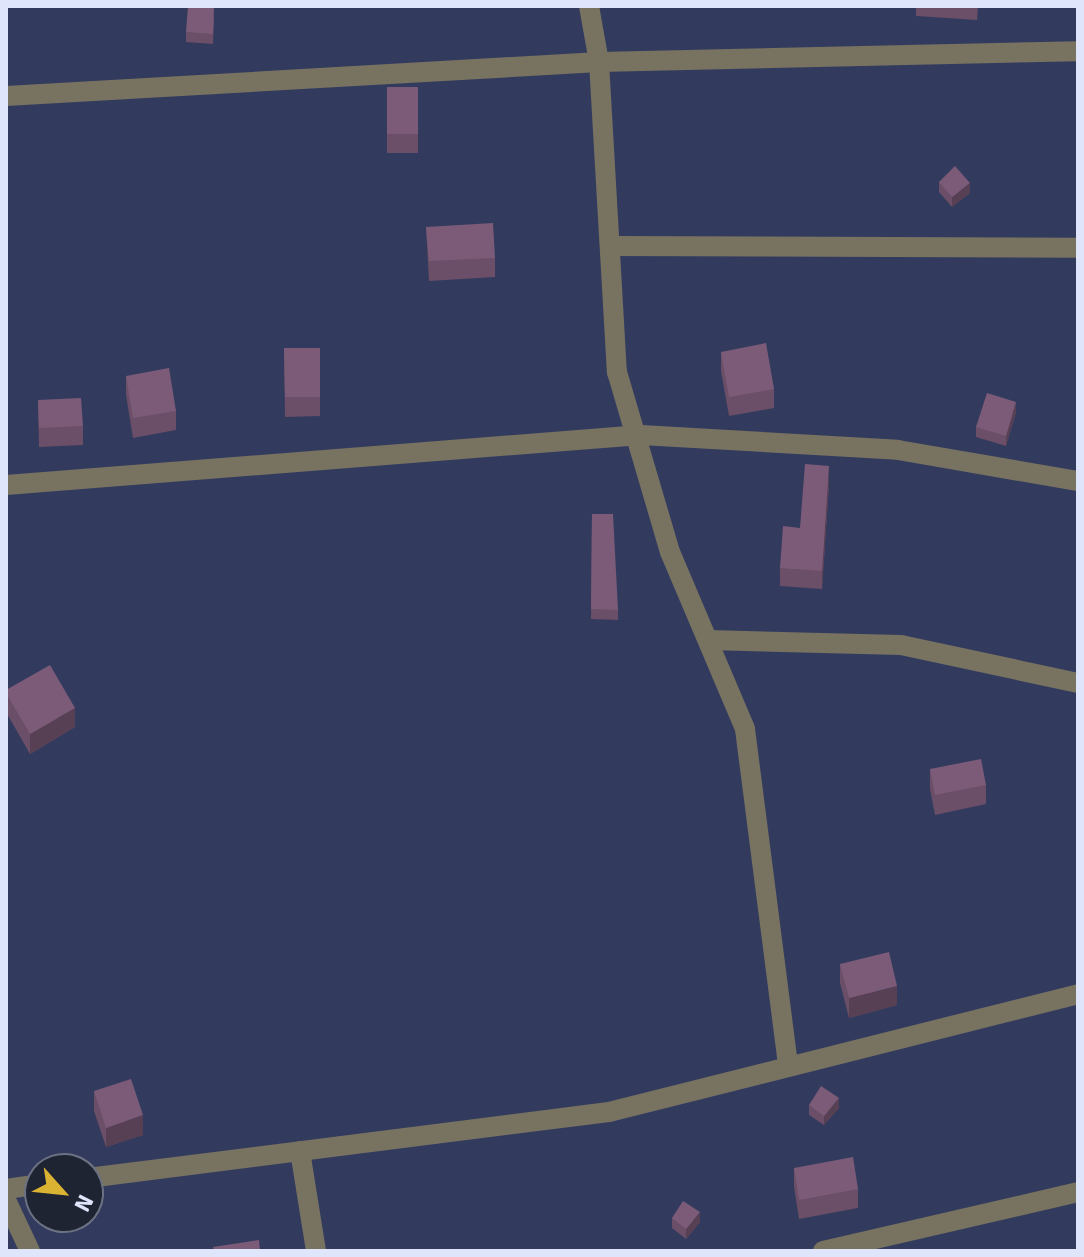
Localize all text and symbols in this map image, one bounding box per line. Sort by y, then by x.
north arrow [24,1153,104,1233]
text: N [69,1190,100,1216]

